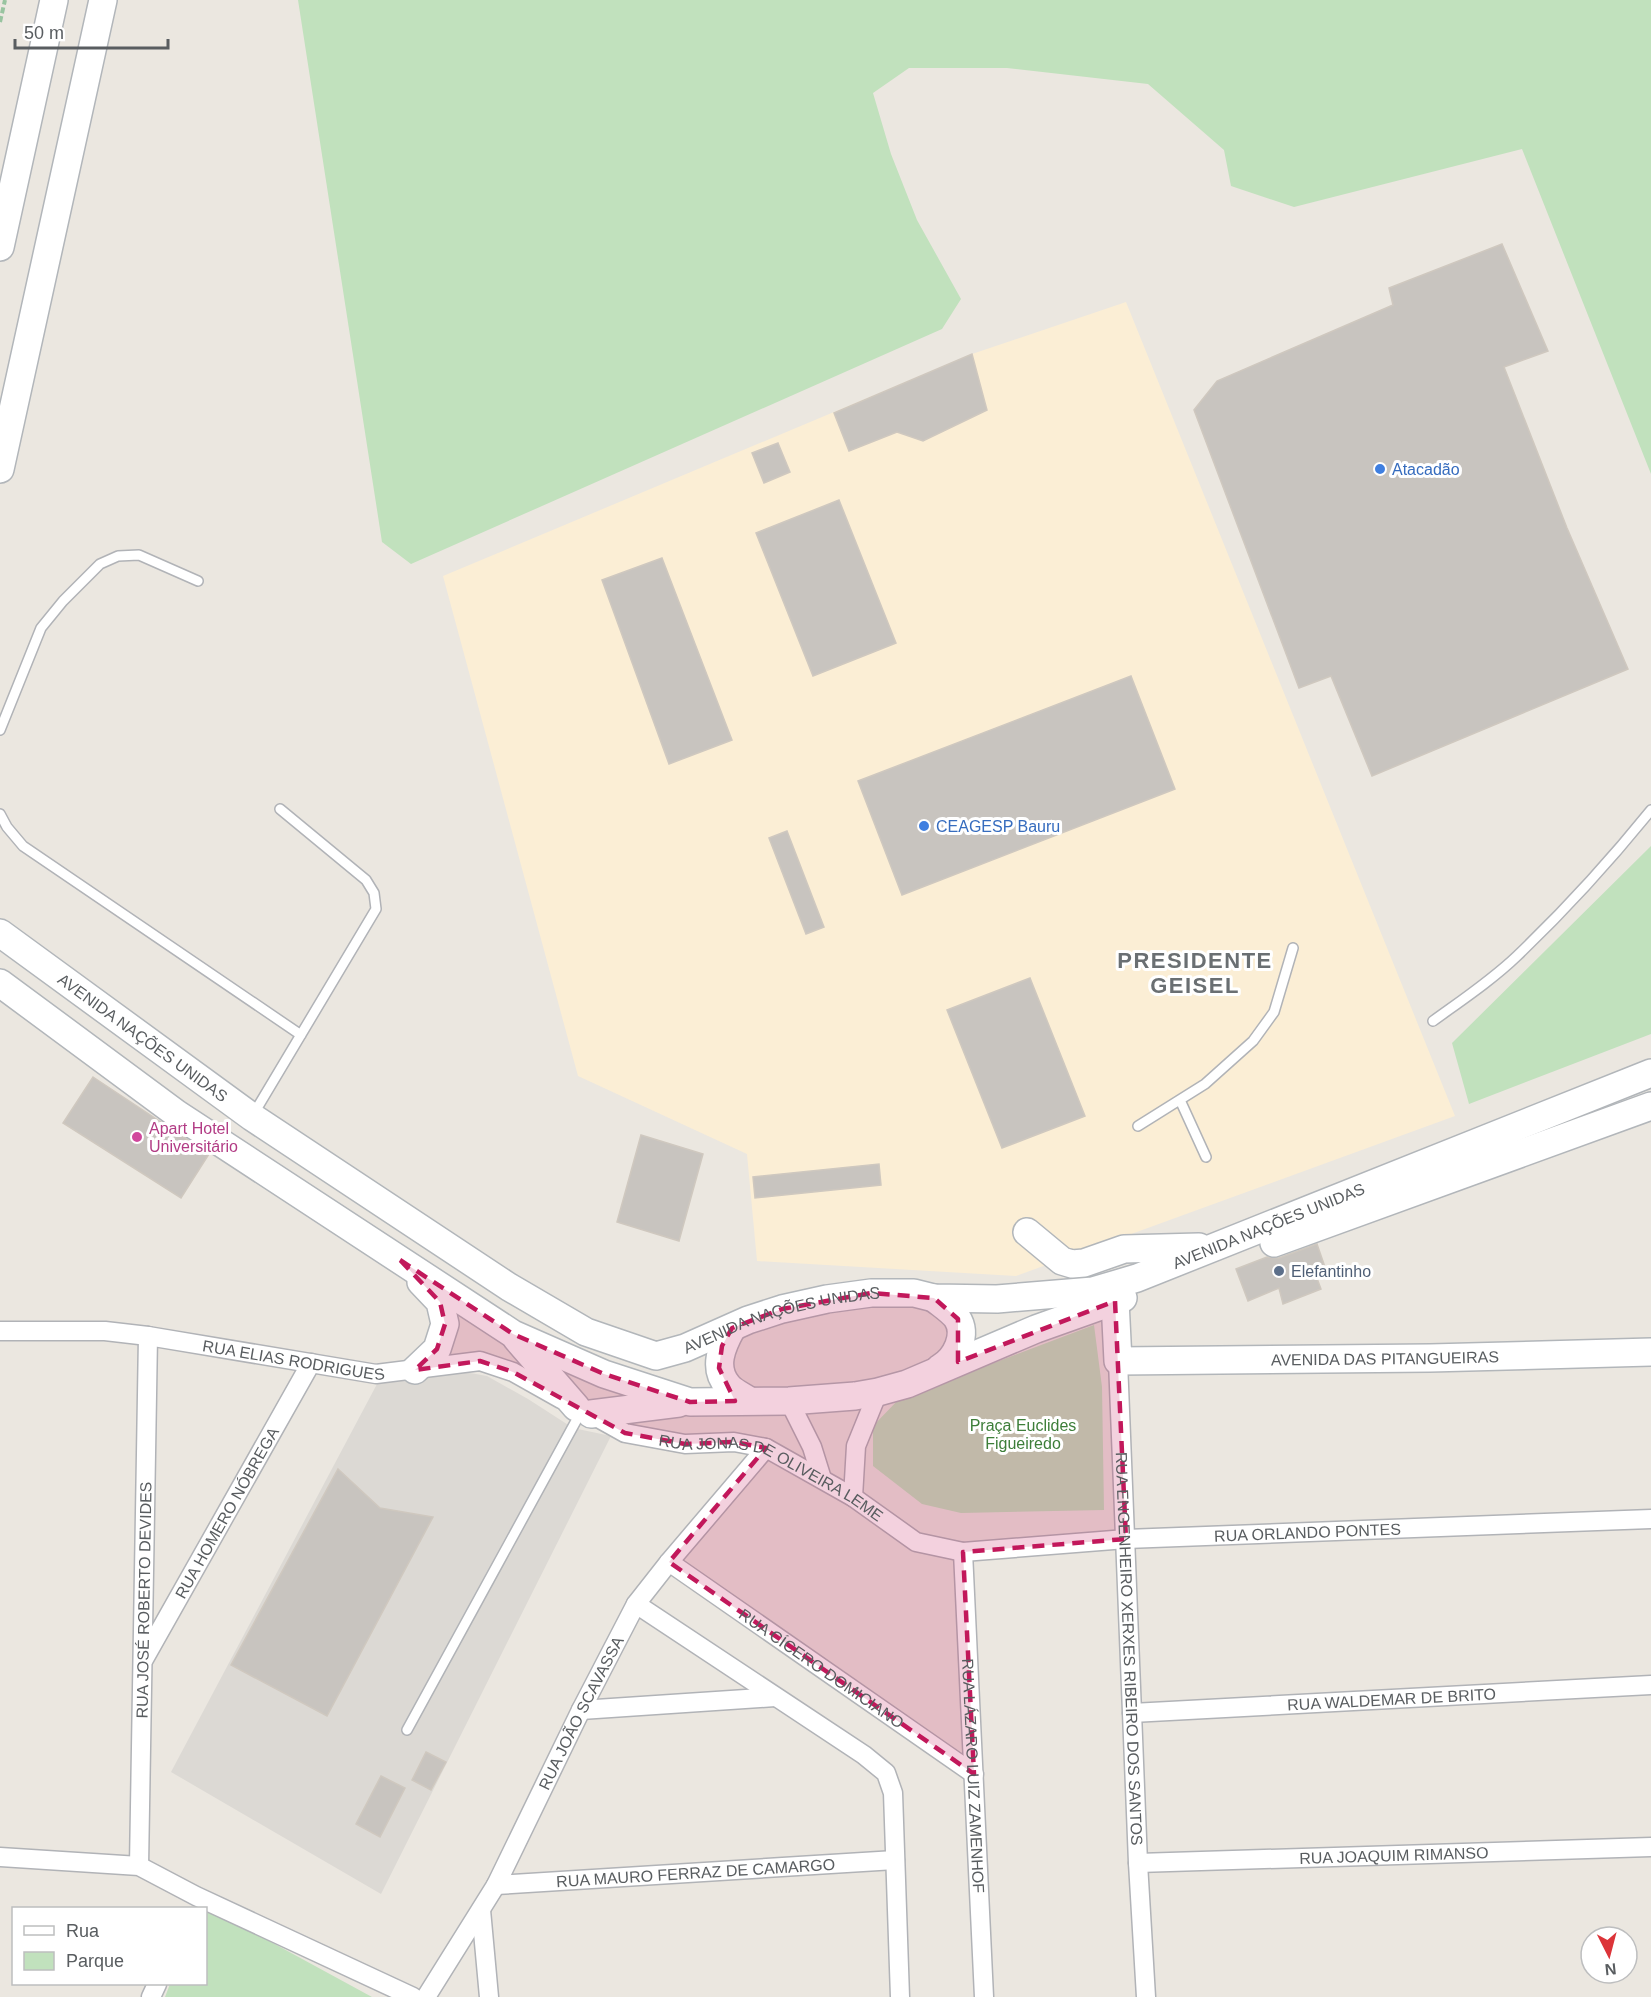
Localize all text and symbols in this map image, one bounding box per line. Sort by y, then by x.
scale bar [15,12,168,50]
text: 50 m [24,23,64,43]
place label: Atacadão [1392,461,1460,478]
marker: Atacadão [1373,462,1387,476]
place label: CEAGESP Bauru [936,818,1060,835]
marker: CEAGESP Bauru [917,819,931,833]
district label: PRESIDENTE GEISEL [1117,948,1273,998]
street label: AVENIDA NAÇÕES UNIDAS [55,970,231,1105]
place label: Apart Hotel Universitário [149,1120,238,1155]
marker: Apart Hotel Universitário [130,1130,144,1144]
street label: AVENIDA NAÇÕES UNIDAS [1170,1180,1367,1272]
place label: Elefantinho [1291,1263,1371,1280]
marker: Elefantinho [1272,1264,1286,1278]
street label: AVENIDA NAÇÕES UNIDAS [681,1285,880,1357]
street label: RUA ELIAS RODRIGUES [201,1337,386,1383]
street label: AVENIDA DAS PITANGUEIRAS [1271,1348,1499,1369]
park label: Praça Euclides Figueiredo [970,1417,1076,1452]
street label: RUA HOMERO NÓBREGA [172,1424,282,1602]
street label: RUA JONAS DE OLIVEIRA LEME [657,1431,886,1525]
street label: RUA ENGENHEIRO XERXES RIBEIRO DOS SANTOS [1113,1452,1145,1846]
street label: RUA JOSÉ ROBERTO DEVIDES [134,1481,155,1719]
street label: RUA ORLANDO PONTES [1214,1521,1401,1545]
street label: RUA CÍCERO DOMICIANO [736,1605,907,1732]
street label: RUA JOÃO SCAVASSA [536,1633,627,1792]
street label: RUA LÁZARO LUIZ ZAMENHOF [959,1658,987,1894]
street label: RUA WALDEMAR DE BRITO [1287,1685,1496,1714]
street label: RUA JOAQUIM RIMANSO [1299,1844,1489,1867]
street label: RUA MAURO FERRAZ DE CAMARGO [556,1856,836,1890]
legend [12,1907,207,1985]
text: Rua [66,1921,100,1941]
north arrow [1579,1925,1639,1985]
text: Parque [66,1951,124,1971]
text: N [1604,1960,1617,1978]

